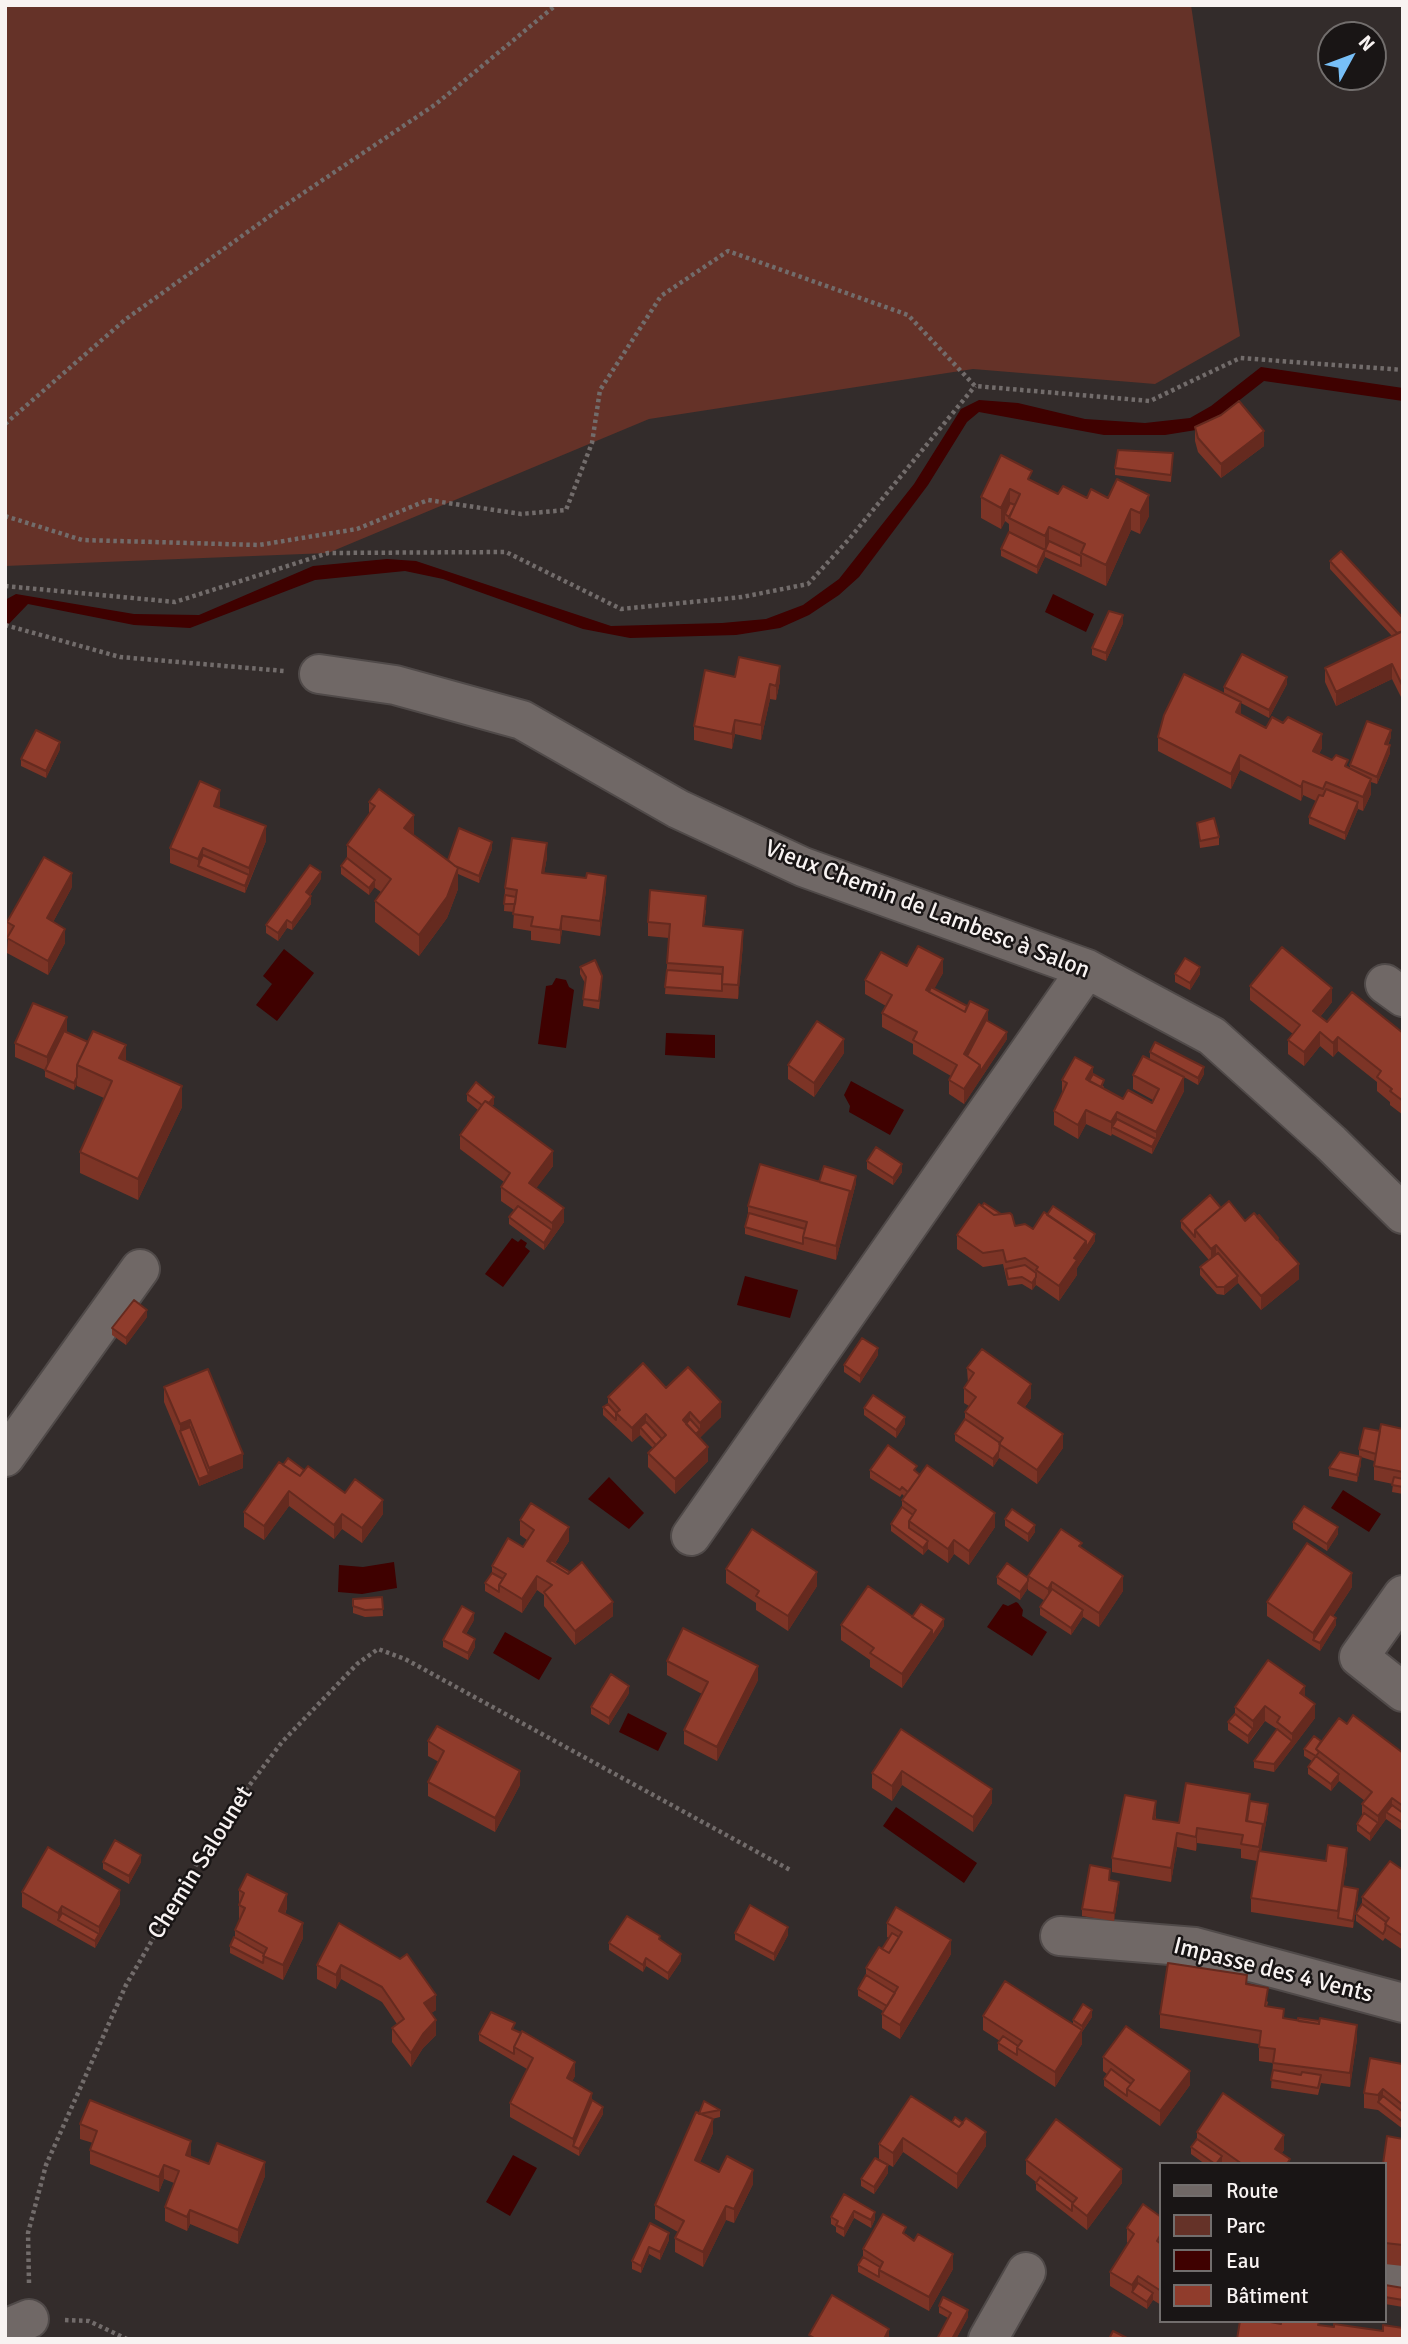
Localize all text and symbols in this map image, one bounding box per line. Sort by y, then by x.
north arrow [1317,21,1387,91]
text: N [1353,31,1380,56]
street label: Vieux Chemin de Lambesc à Salon [760,835,1094,985]
street label: Chemin Salounet [142,1781,260,1945]
street label: Impasse des 4 Vents [1170,1932,1376,2010]
legend [1160,2162,1387,2323]
text: Route [1226,2178,1278,2204]
text: Parc [1226,2213,1265,2239]
text: Eau [1226,2248,1260,2274]
text: Bâtiment [1226,2283,1308,2309]

